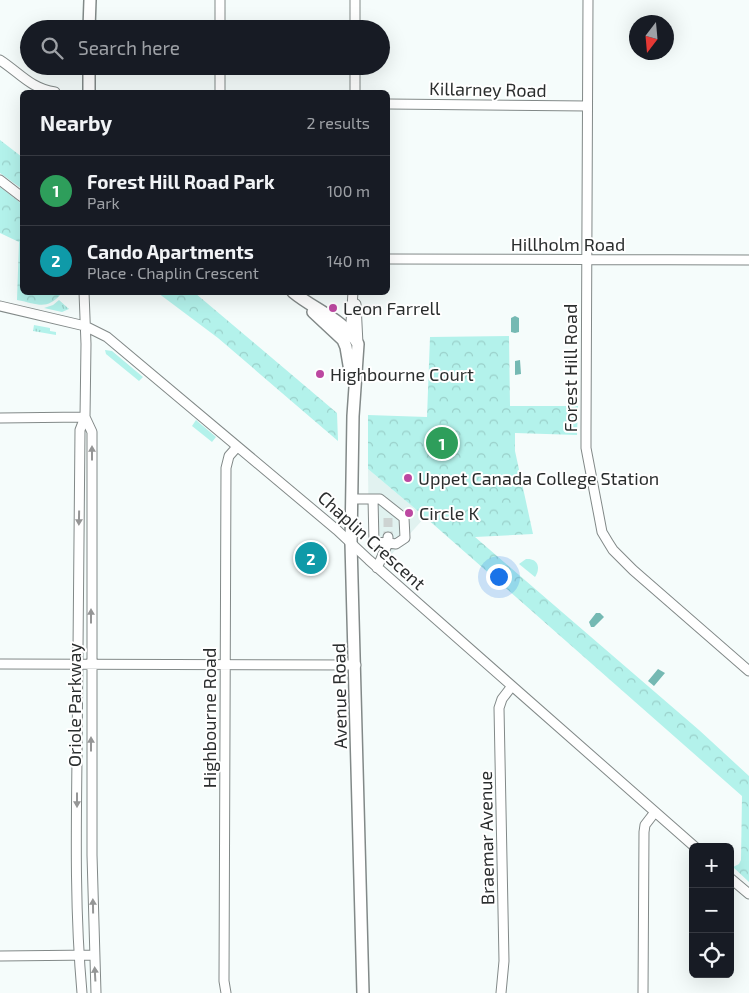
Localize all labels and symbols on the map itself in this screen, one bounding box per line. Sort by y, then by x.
north arrow [629,15,674,60]
street label: Killarney Road [429,77,547,101]
street label: Hillholm Road [511,233,625,255]
place label: Leon Farrell [343,297,441,319]
marker: Leon Farrell [327,302,339,314]
street label: Forest Hill Road [559,304,581,432]
place label: Highbourne Court [330,363,474,385]
marker: Highbourne Court [314,368,326,380]
pin: 1 [426,424,458,462]
one-way arrow [88,445,96,461]
place label: Uppet Canada College Station [418,467,659,489]
marker: Uppet Canada College Station [402,472,414,484]
street label: Chaplin Crescent [314,486,430,594]
place label: Circle K [419,502,480,524]
marker: Circle K [403,507,415,519]
one-way arrow [75,510,83,526]
pin: 2 [295,539,327,577]
your location [486,564,512,590]
one-way arrow [87,607,95,623]
street label: Oriole Parkway [63,643,85,767]
street label: Avenue Road [327,643,351,749]
street label: Highbourne Road [198,648,220,788]
one-way arrow [87,736,95,752]
street label: Braemar Avenue [474,771,498,905]
one-way arrow [73,793,81,809]
one-way arrow [89,898,97,914]
one-way arrow [91,966,99,982]

